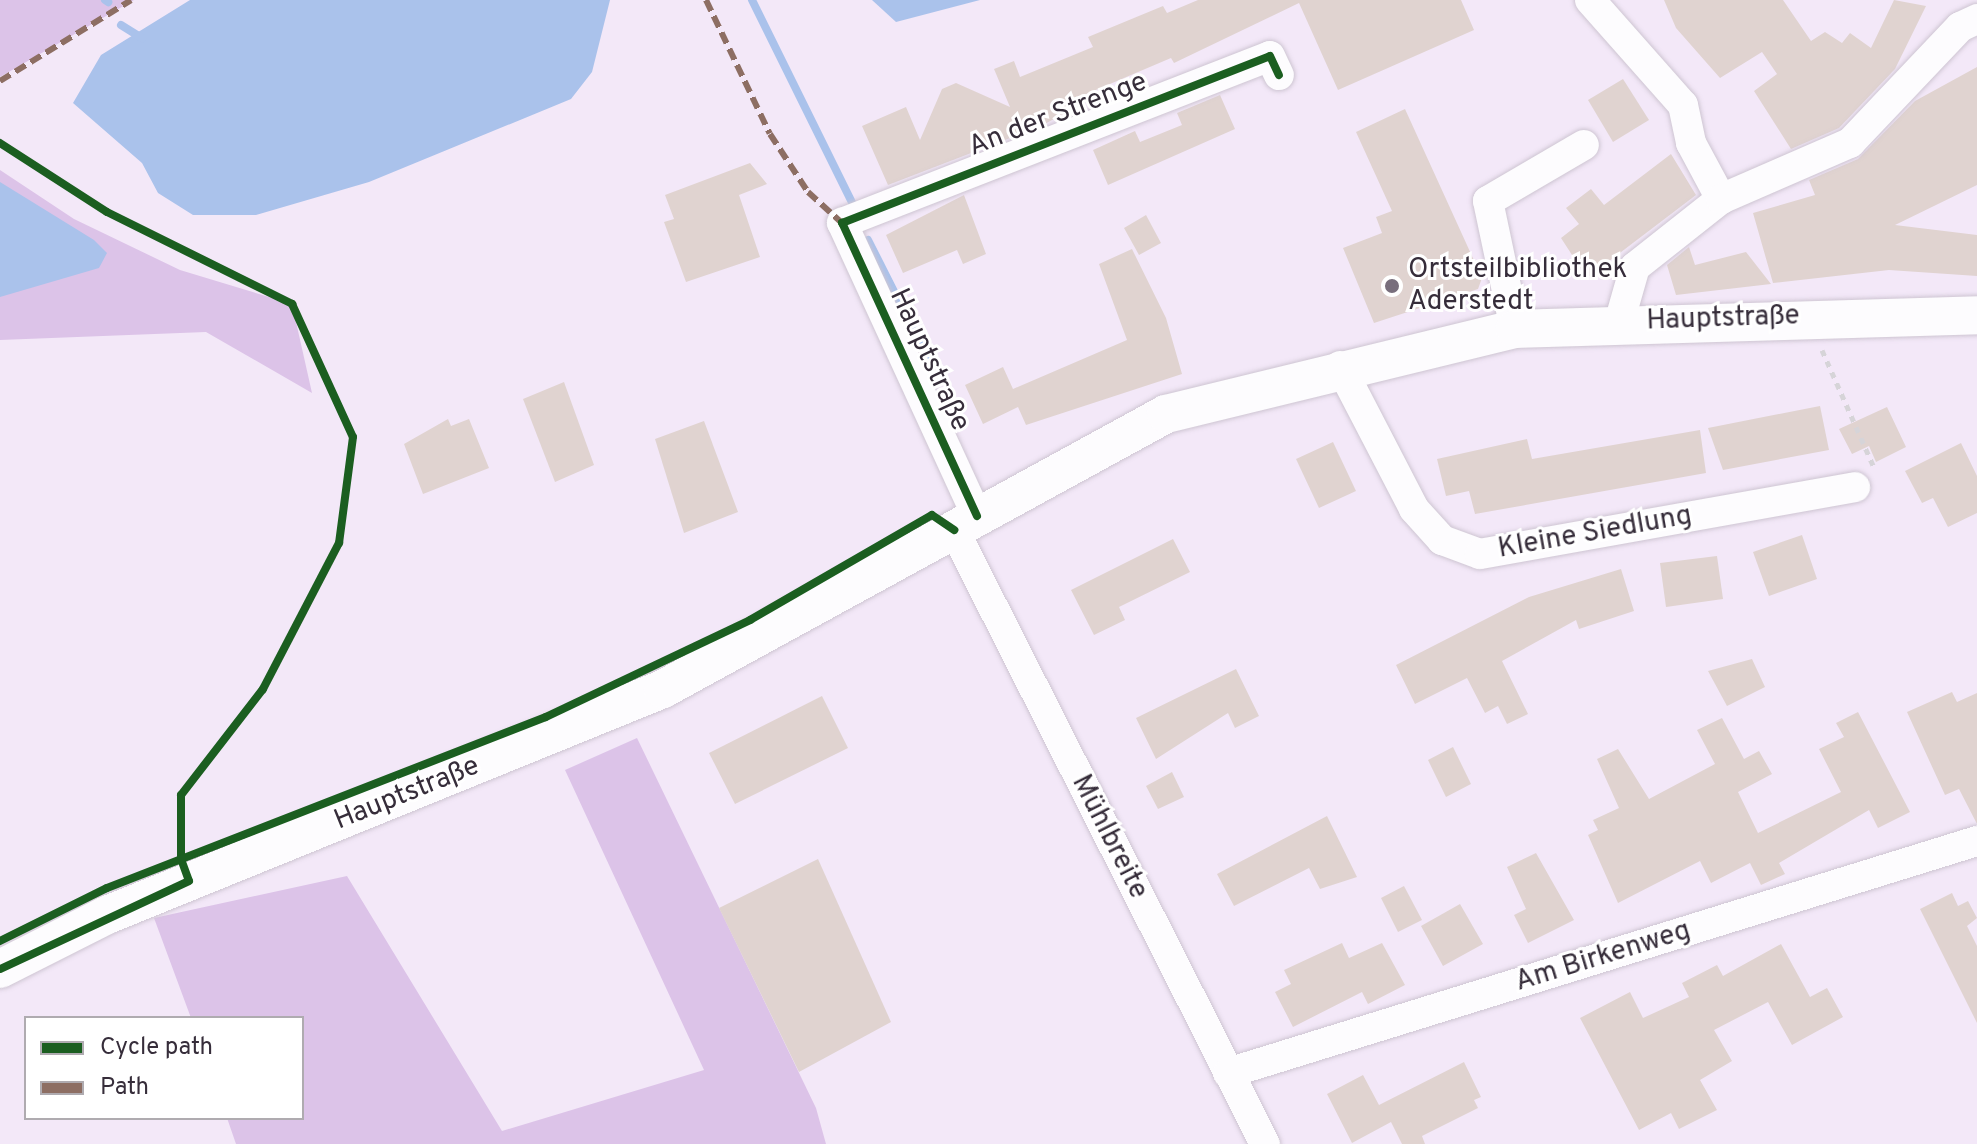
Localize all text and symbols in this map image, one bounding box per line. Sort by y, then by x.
street label: An der Strenge [964,66,1152,164]
place label: Ortsteilbibliothek Aderstedt [1408,253,1627,319]
marker: Ortsteilbibliothek Aderstedt [1383,277,1401,295]
street label: Hauptstraße [881,283,977,437]
street label: Hauptstraße [1646,300,1800,338]
street label: Kleine Siedlung [1495,499,1695,567]
street label: Hauptstraße [330,750,484,838]
street label: Mühlbreite [1063,769,1155,905]
street label: Am Birkenweg [1511,914,1695,1000]
legend [24,1016,304,1120]
text: Cycle path [100,1033,213,1063]
text: Path [100,1073,149,1103]

